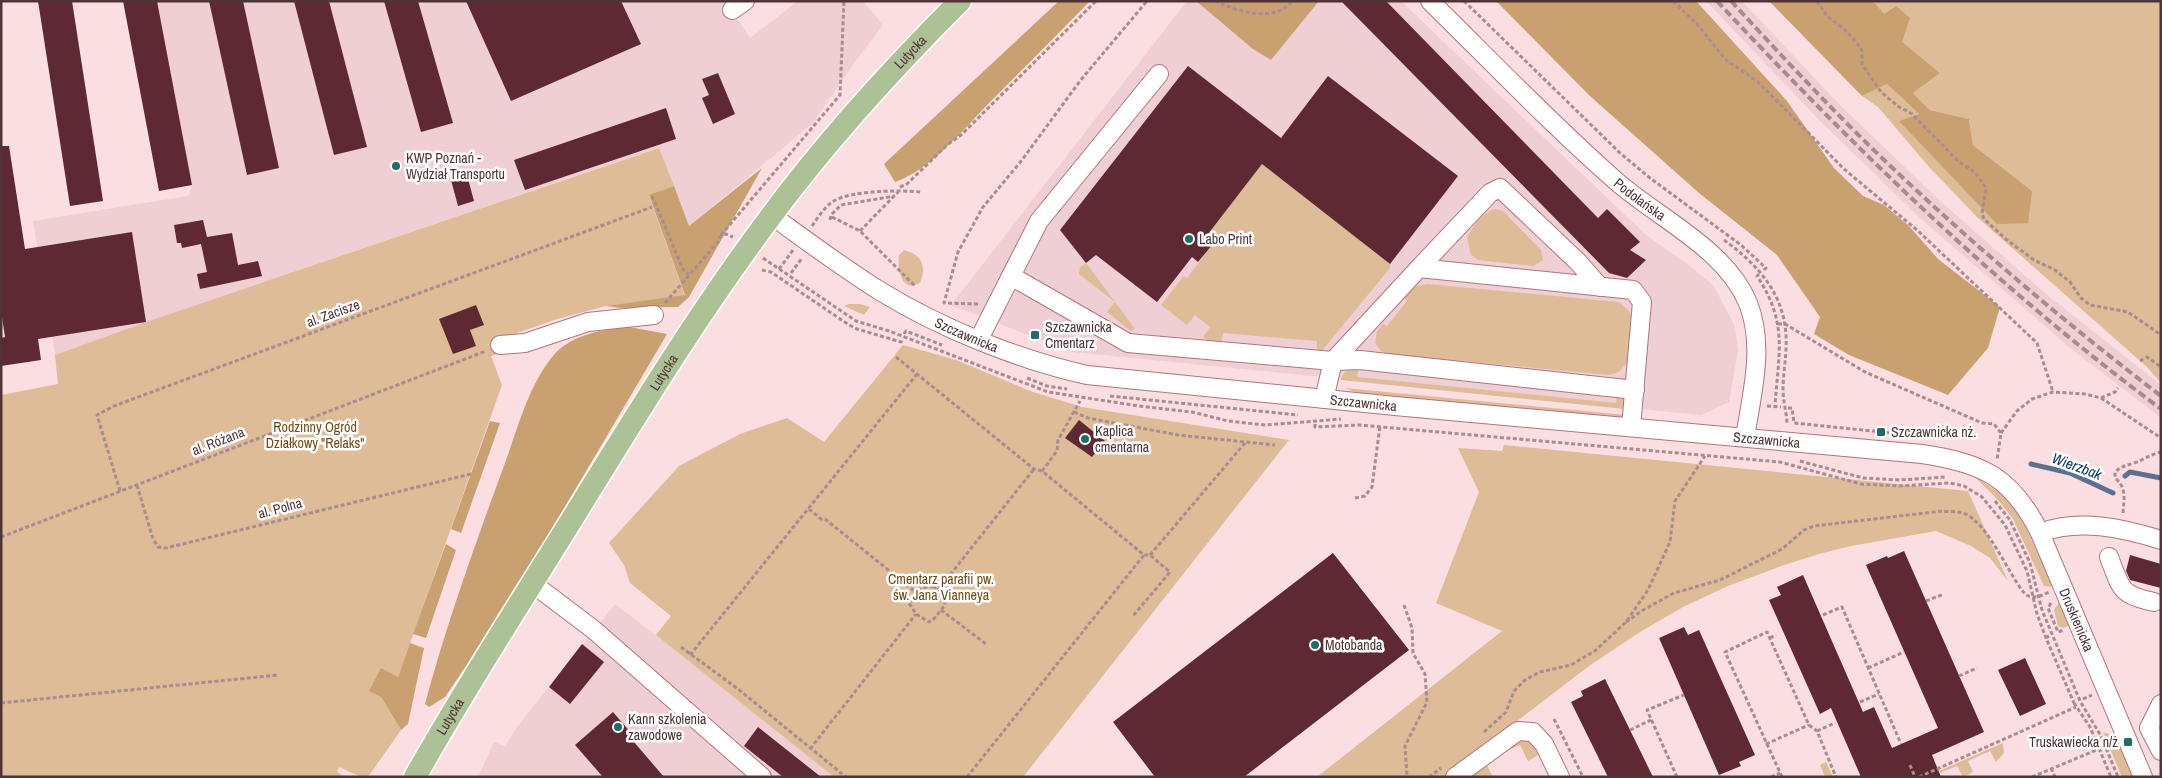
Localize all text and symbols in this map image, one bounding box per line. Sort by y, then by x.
street label: Lutycka [890,31,931,73]
place label: KWP Poznań - Wydział Transportu [406,149,505,183]
marker: KWP Poznań - Wydział Transportu [390,160,402,172]
street label: Podolańska [1610,174,1670,225]
place label: Labo Print [1199,230,1252,248]
marker: Labo Print [1183,233,1195,245]
street label: al. Zacisze [304,295,362,331]
street label: Szczawnicka [932,313,1001,357]
place label: Szczawnicka Cmentarz [1045,318,1113,352]
marker: Szczawnicka Cmentarz [1029,329,1041,341]
street label: Lutycka [645,350,682,394]
street label: Szczawnicka [1329,391,1398,415]
park label: Rodzinny Ogród Działkowy "Relaks" [266,418,364,452]
place label: Kaplica cmentarna [1095,422,1150,456]
street label: al. Różana [189,423,247,459]
place label: Szczawnicka nż. [1891,423,1977,441]
marker: Szczawnicka nż. [1875,426,1887,438]
street label: Szczawnicka [1732,428,1802,452]
marker: Kaplica cmentarna [1079,433,1091,445]
water label: Wierzbak [2049,447,2106,485]
street label: al. Polna [256,493,304,522]
park label: Cmentarz parafii pw. św. Jana Vianneya [888,570,994,604]
street label: Druskienicka [2055,585,2098,655]
place label: Motobanda [1325,636,1383,654]
marker: Motobanda [1309,639,1321,651]
street label: Lutycka [432,694,468,738]
place label: Kann szkolenia zawodowe [628,710,707,744]
marker: Kann szkolenia zawodowe [612,721,624,733]
place label: Truskawiecka n/ż [2029,733,2118,751]
marker: Truskawiecka n/ż [2122,736,2134,748]

